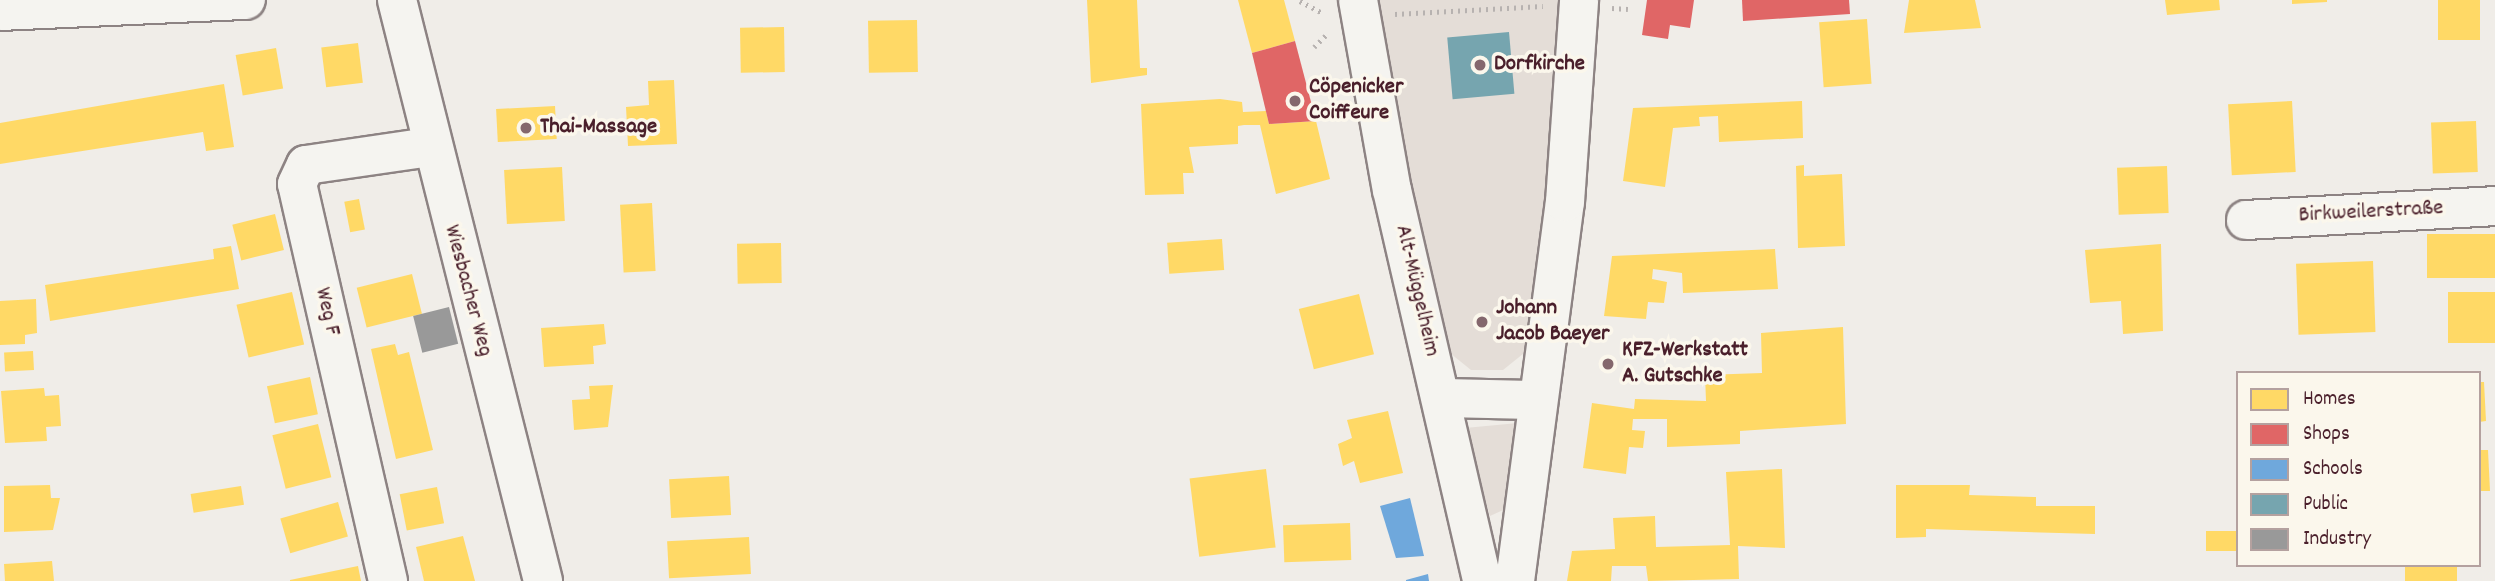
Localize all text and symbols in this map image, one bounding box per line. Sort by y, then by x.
place label: Dorfkirche [1494,51,1585,79]
marker: Dorfkirche [1472,57,1488,73]
place label: Cöpenicker Coiffeure [1309,74,1403,128]
marker: Cöpenicker Coiffeure [1287,93,1303,109]
place label: Thai-Massage [540,114,657,142]
marker: Thai-Massage [518,120,534,136]
street label: Birkweilerstraße [2298,195,2444,231]
street label: Wiesbacher Weg [436,222,498,360]
street label: Alt-Müggelheim [1387,223,1445,359]
street label: Weg F [307,285,345,339]
place label: Johann Jacob Baeyer [1496,295,1610,349]
marker: Johann Jacob Baeyer [1474,314,1490,330]
place label: KFZ-Werkstatt A. Gutschke [1622,337,1748,391]
marker: KFZ-Werkstatt A. Gutschke [1600,356,1616,372]
legend [2236,371,2481,567]
text: Homes [2303,385,2356,415]
text: Shops [2303,420,2350,450]
text: Schools [2303,455,2363,485]
text: Public [2303,490,2348,520]
text: Industry [2303,525,2371,555]

